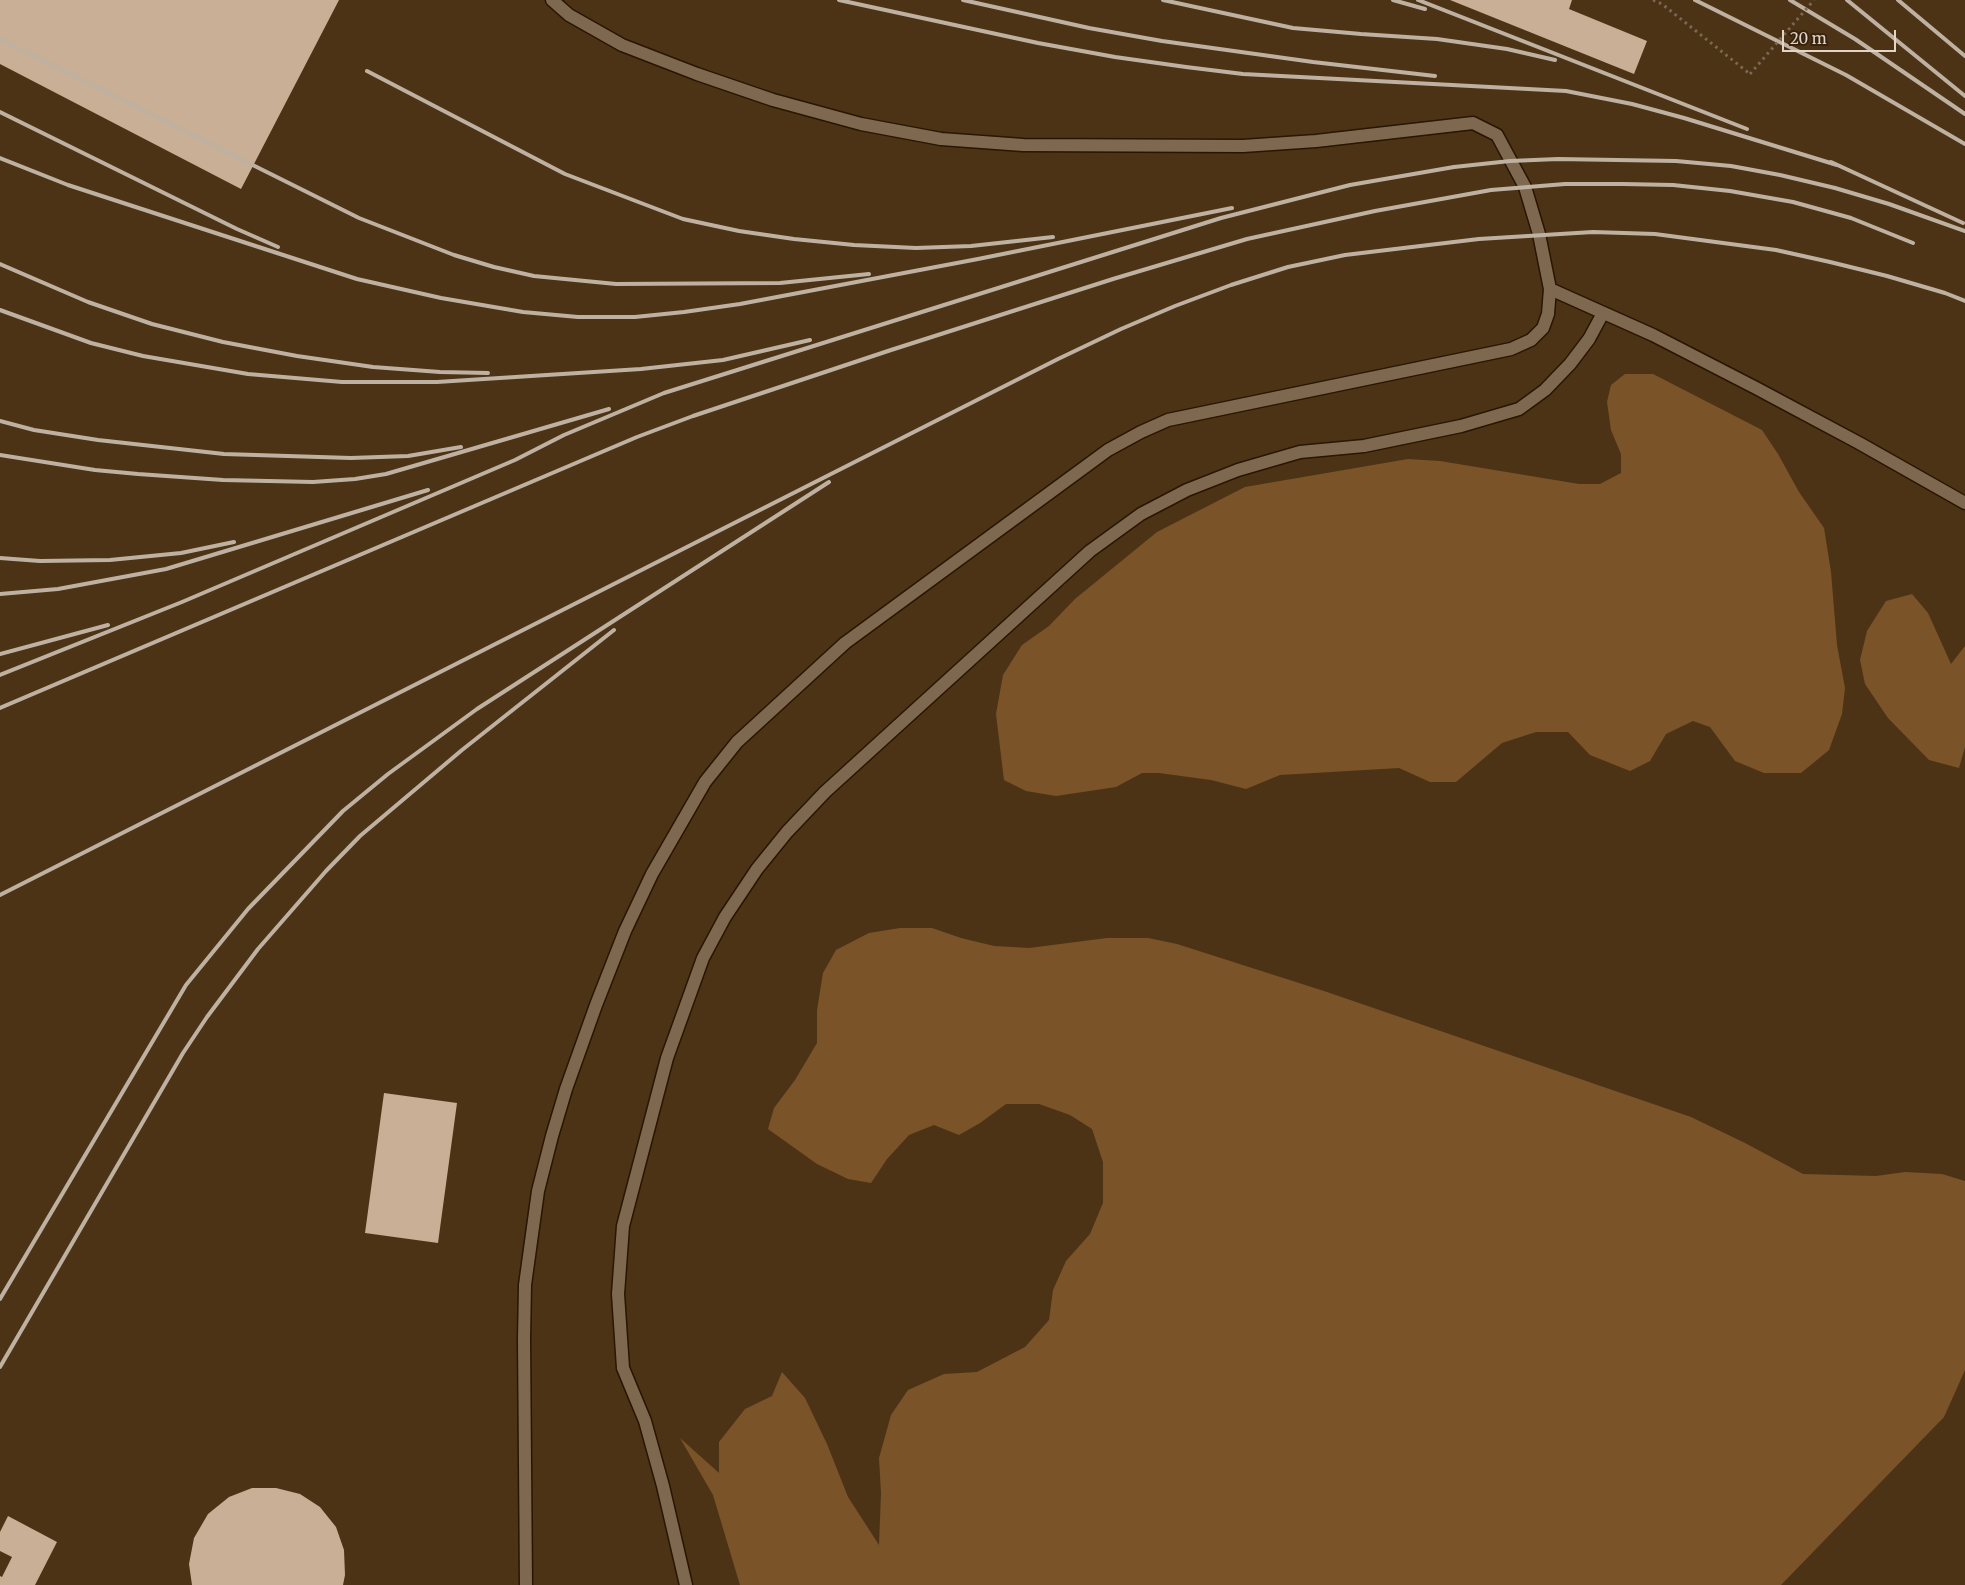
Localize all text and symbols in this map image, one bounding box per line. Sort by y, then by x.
scale bar [1785,20,1899,52]
text: 20 m [1790,29,1827,48]

